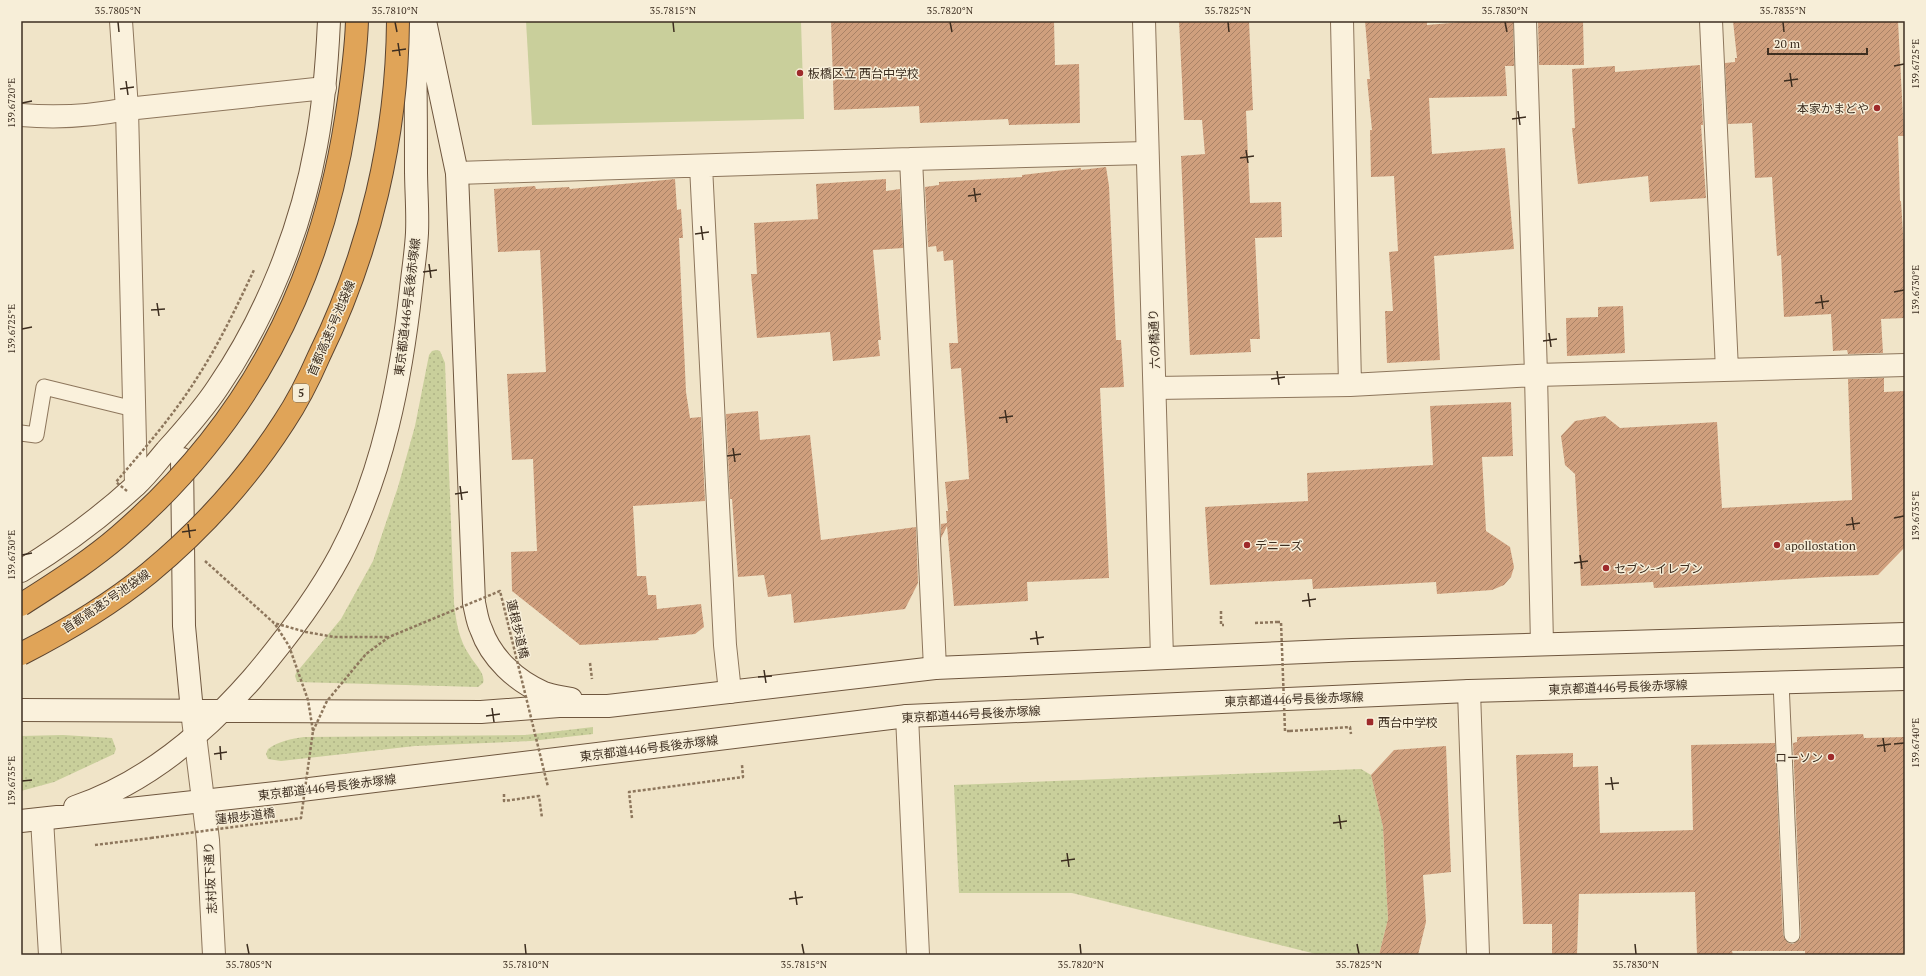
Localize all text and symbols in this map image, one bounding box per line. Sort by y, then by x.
text: 35.7805°N [95,4,142,17]
text: 35.7810°N [372,4,419,17]
text: 35.7815°N [650,4,697,17]
text: 35.7820°N [927,4,974,17]
text: 35.7825°N [1205,4,1252,17]
text: 35.7830°N [1482,4,1529,17]
text: 35.7835°N [1760,4,1807,17]
scale bar [1768,30,1867,56]
text: 20 m [1774,36,1801,51]
text: 139.6725°E [1909,39,1922,89]
place label: 板橋区立 西台中学校 [808,66,919,81]
marker: 板橋区立 西台中学校 [795,68,805,78]
text: 139.6720°E [5,78,18,128]
place label: 本家かまどや [1797,101,1869,116]
marker: 本家かまどや [1872,103,1882,113]
street label: 東京都道446号長後赤塚線 [391,237,423,377]
text: 139.6730°E [1909,265,1922,315]
street label: 首都高速5号池袋線 [304,278,358,378]
text: 139.6725°E [5,304,18,354]
street label: 六の橋通り [1145,309,1163,369]
road number: 5 [293,384,309,402]
text: 139.6735°E [1909,491,1922,541]
text: 139.6730°E [5,530,18,580]
place label: デニーズ [1255,538,1302,553]
place label: apollostation [1785,538,1856,553]
marker: デニーズ [1242,540,1252,550]
marker: apollostation [1772,540,1782,550]
place label: セブン-イレブン [1614,561,1703,576]
marker: セブン-イレブン [1601,563,1611,573]
street label: 首都高速5号池袋線 [59,566,153,636]
street label: 蓮根歩道橋 [504,598,532,660]
street label: 東京都道446号長後赤塚線 [1548,677,1688,697]
street label: 東京都道446号長後赤塚線 [1224,689,1364,709]
street label: 東京都道446号長後赤塚線 [901,703,1041,725]
place label: 西台中学校 [1378,715,1438,730]
marker: 西台中学校 [1365,717,1375,727]
text: 139.6740°E [1909,718,1922,768]
street label: 東京都道446号長後赤塚線 [579,732,719,764]
place label: ローソン [1775,750,1823,765]
marker: ローソン [1826,752,1836,762]
text: 139.6735°E [5,756,18,806]
street label: 東京都道446号長後赤塚線 [257,771,397,803]
street label: 蓮根歩道橋 [214,805,276,827]
street label: 志村坂下通り [201,842,219,914]
text: 35.7805°N [226,958,273,971]
text: 35.7810°N [503,958,550,971]
text: 35.7815°N [781,958,828,971]
text: 35.7820°N [1058,958,1105,971]
text: 35.7825°N [1336,958,1383,971]
text: 35.7830°N [1613,958,1660,971]

